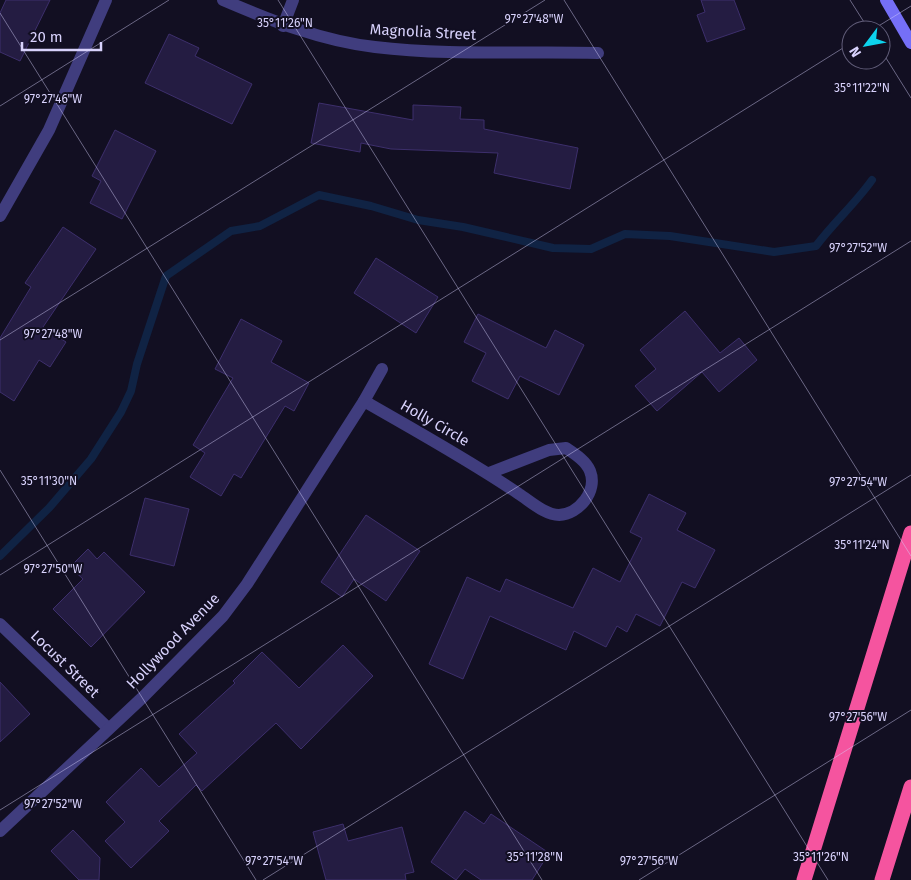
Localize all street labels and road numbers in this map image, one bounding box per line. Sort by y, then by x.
street label: Magnolia Street [369,20,477,44]
street label: Holly Circle [397,396,473,450]
street label: Hollywood Avenue [123,589,223,693]
street label: Locust Street [27,627,104,702]

